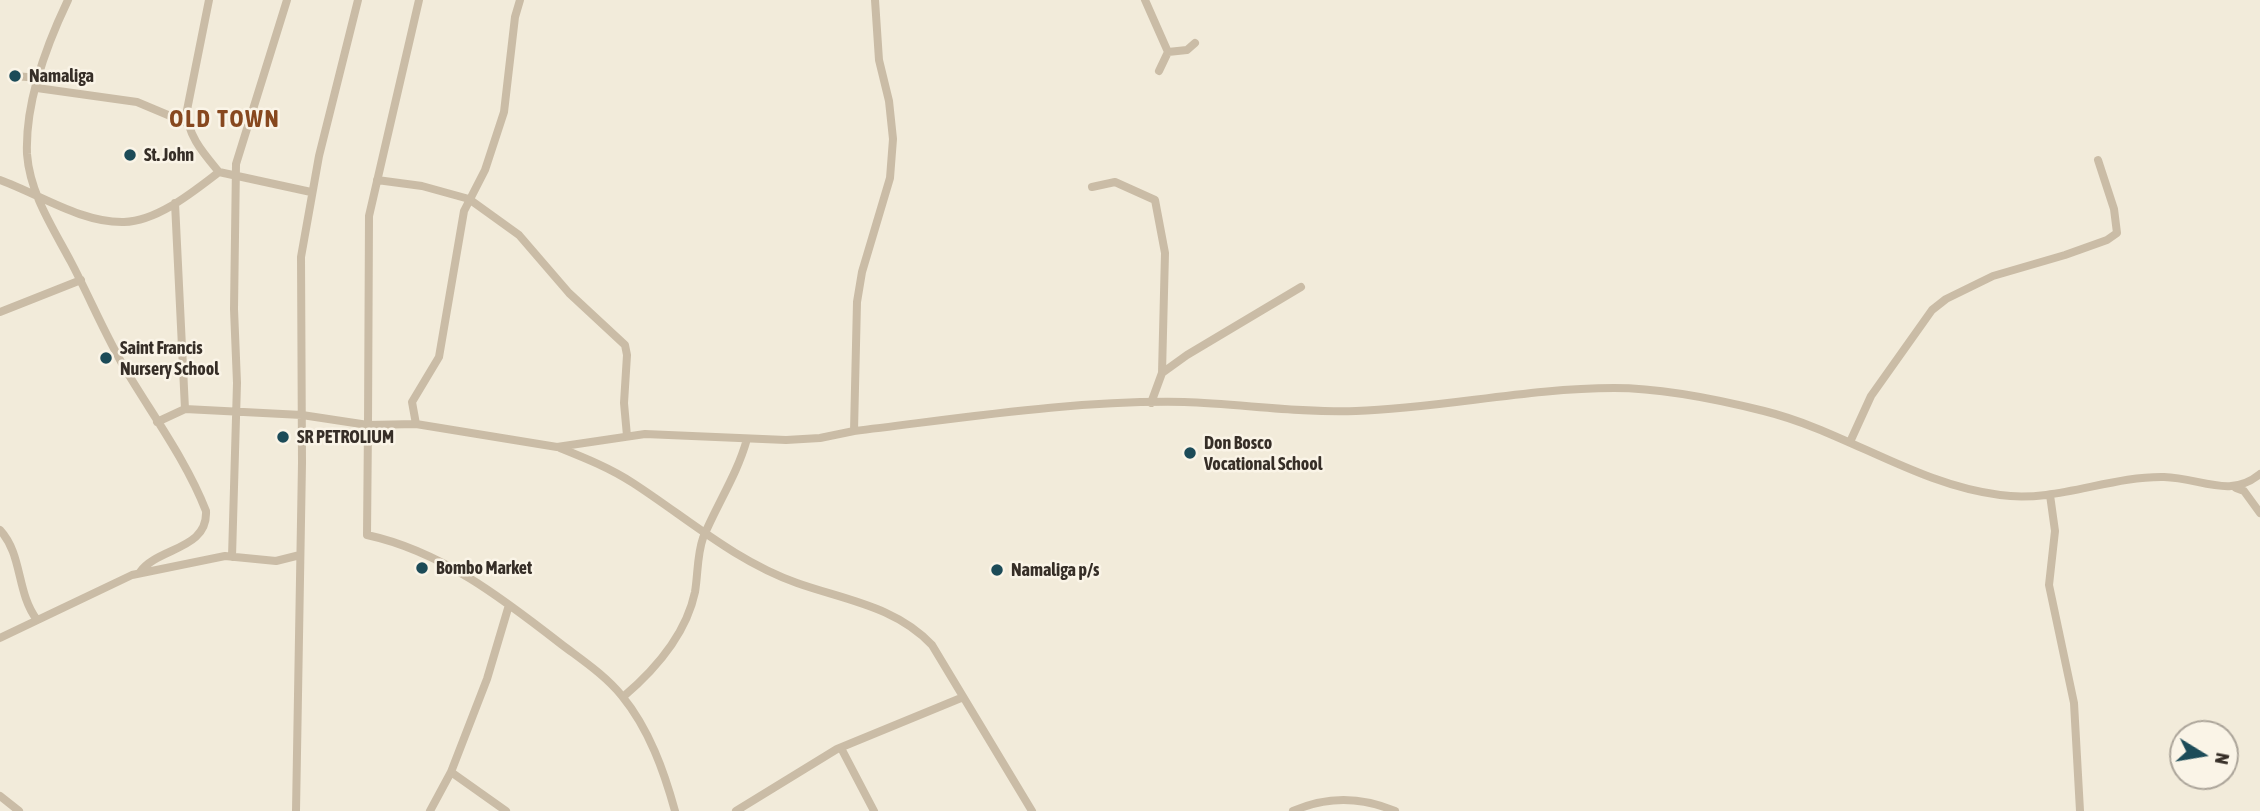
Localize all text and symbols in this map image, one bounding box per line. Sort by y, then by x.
place label: Namaliga [29,65,94,87]
marker: Namaliga [7,68,23,84]
district label: OLD TOWN [170,105,280,133]
place label: St. John [144,144,194,166]
marker: St. John [122,147,138,163]
place label: Saint Francis Nursery School [120,337,219,380]
marker: Saint Francis Nursery School [98,350,114,366]
place label: SR PETROLIUM [297,426,394,448]
marker: SR PETROLIUM [275,429,291,445]
place label: Don Bosco Vocational School [1204,432,1323,474]
marker: Don Bosco Vocational School [1182,445,1198,461]
place label: Bombo Market [436,557,532,579]
place label: Namaliga p/s [1011,559,1099,581]
marker: Bombo Market [414,560,430,576]
marker: Namaliga p/s [989,562,1005,578]
north arrow [2169,720,2239,790]
text: N [2211,751,2235,766]

